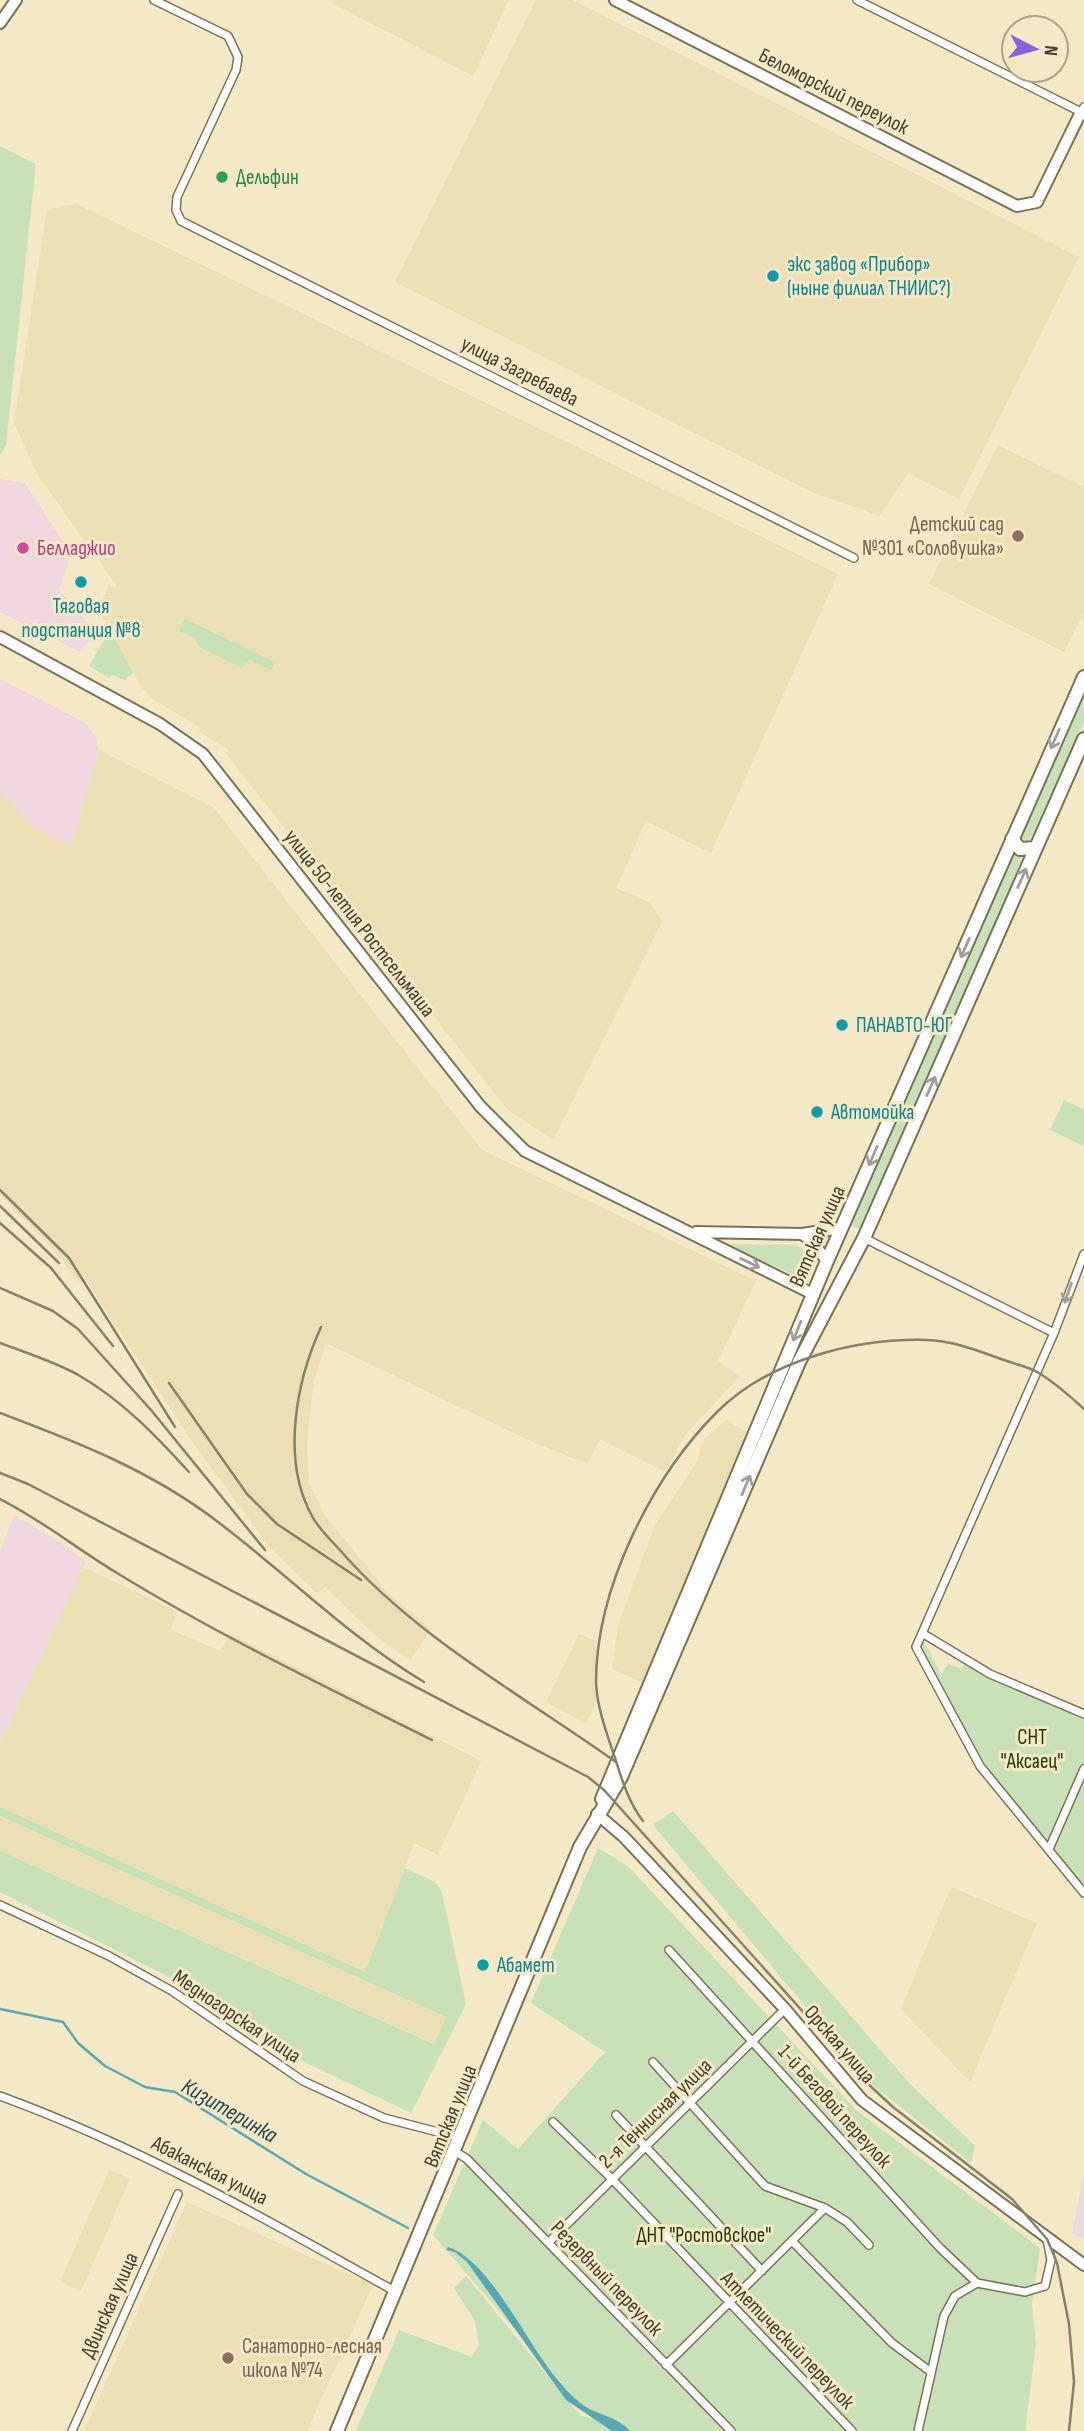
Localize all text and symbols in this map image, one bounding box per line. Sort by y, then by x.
north arrow [1000,14,1070,84]
street label: Беломорский переулок [754,43,913,140]
text: N [1038,44,1062,57]
place label: Дельфин [236,165,299,190]
marker: Дельфин [214,169,230,185]
place label: экс завод «Прибор» (ныне филиал ТНИИС?) [787,252,951,301]
marker: экс завод «Прибор» (ныне филиал ТНИИС?) [765,268,781,284]
street label: улица Загребаева [457,331,583,412]
place label: Детский сад №301 «Соловушка» [862,512,1004,561]
marker: Детский сад №301 «Соловушка» [1010,528,1026,544]
place label: Белладжио [37,536,116,561]
marker: Белладжио [15,540,31,556]
marker: Тяговая подстанция №8 [73,574,89,590]
place label: Тяговая подстанция №8 [21,594,141,643]
one-way arrow [1048,728,1061,749]
street label: улица 50-летия Ростсельмаша [279,825,441,1022]
one-way arrow [1016,867,1029,889]
one-way arrow [958,937,971,958]
place label: ПАНАВТО-ЮГ [856,1013,953,1038]
marker: ПАНАВТО-ЮГ [834,1017,850,1033]
one-way arrow [925,1076,938,1097]
place label: Автомойка [830,1100,914,1125]
marker: Автомойка [809,1104,825,1120]
one-way arrow [866,1145,879,1166]
street label: Вятская улица [784,1182,851,1291]
one-way arrow [739,1257,760,1271]
one-way arrow [1061,1282,1073,1304]
one-way arrow [790,1320,803,1342]
one-way arrow [740,1475,753,1496]
park label: СНТ "Аксаец" [1001,1725,1063,1774]
place label: Абамет [496,1953,555,1978]
marker: Абамет [475,1957,491,1973]
street label: Медногорская улица [168,1964,306,2068]
street label: Орская улица [799,2000,881,2089]
street label: 1-й Беговой переулок [773,2039,897,2173]
street label: 2-я Теннисная улица [594,2053,717,2174]
street label: Вятская улица [419,2061,482,2171]
water label: Кизитеринка [177,2072,283,2150]
street label: Абаканская улица [147,2130,272,2210]
street label: Резервный переулок [545,2216,668,2341]
park label: ДНТ "Ростовское" [637,2223,771,2248]
street label: Двинская улица [75,2249,144,2362]
street label: Атлетический переулок [715,2266,860,2414]
place label: Санаторно-лесная школа №74 [242,2334,382,2383]
marker: Санаторно-лесная школа №74 [220,2350,236,2366]

